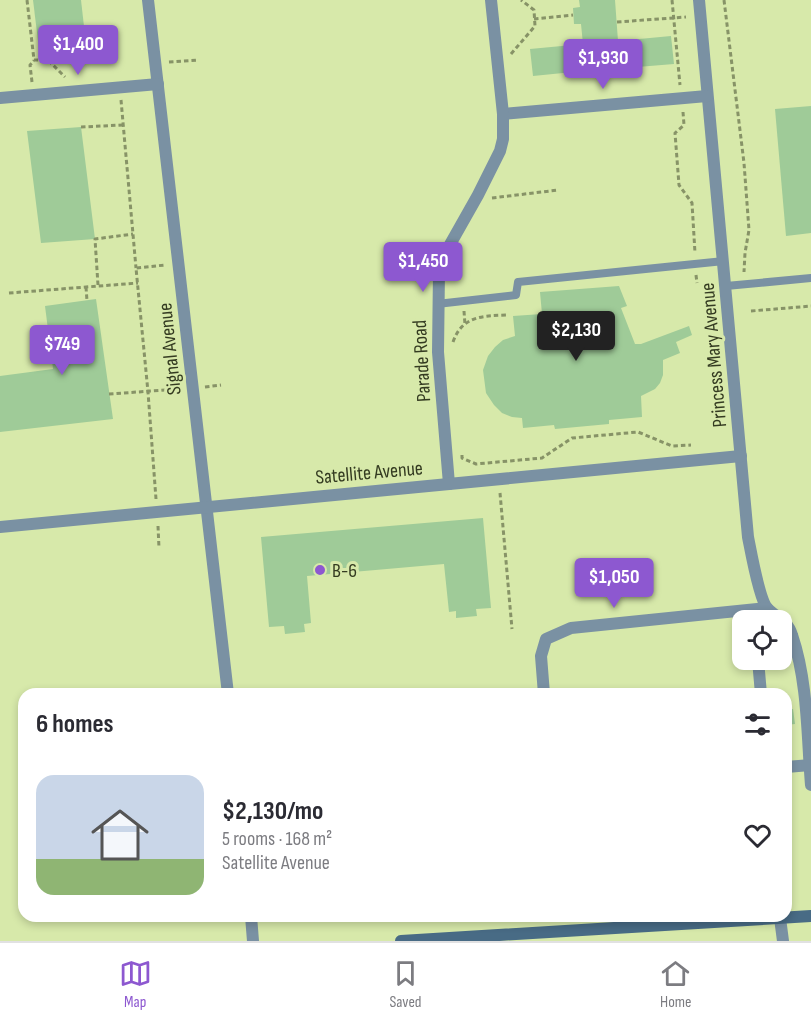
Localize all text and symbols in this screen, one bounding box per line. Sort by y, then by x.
pin: $1,400 [29,25,127,76]
text: $1,400 [52,32,104,56]
pin: $1,930 [554,39,652,90]
text: $1,930 [577,46,629,70]
pin: $1,450 [374,242,472,293]
text: $1,450 [398,249,448,273]
street label: Princess Mary Avenue [696,282,732,428]
street label: Signal Avenue [153,302,187,396]
pin: $2,130 [527,311,625,362]
text: $2,130 [551,318,601,342]
street label: Parade Road [408,319,436,402]
pin: $749 [26,325,98,376]
text: $749 [44,332,80,356]
street label: Satellite Avenue [314,456,424,490]
pin: $1,050 [565,558,663,609]
place label: B-6 [332,559,357,583]
marker: B-6 [313,563,327,577]
text: $1,050 [589,565,639,589]
map controls [732,610,792,670]
button: locate [732,610,792,670]
icon: filters [741,708,774,741]
text: 6 homes [36,709,114,740]
text: $2,130/mo [222,796,323,827]
icon: home [84,799,156,871]
icon: heart [741,819,774,852]
text: 5 rooms · 168 m² [222,827,332,851]
text: Satellite Avenue [222,851,330,875]
tab: Map [119,957,152,1012]
tab: Saved [389,957,422,1012]
tab: Home [659,957,692,1012]

